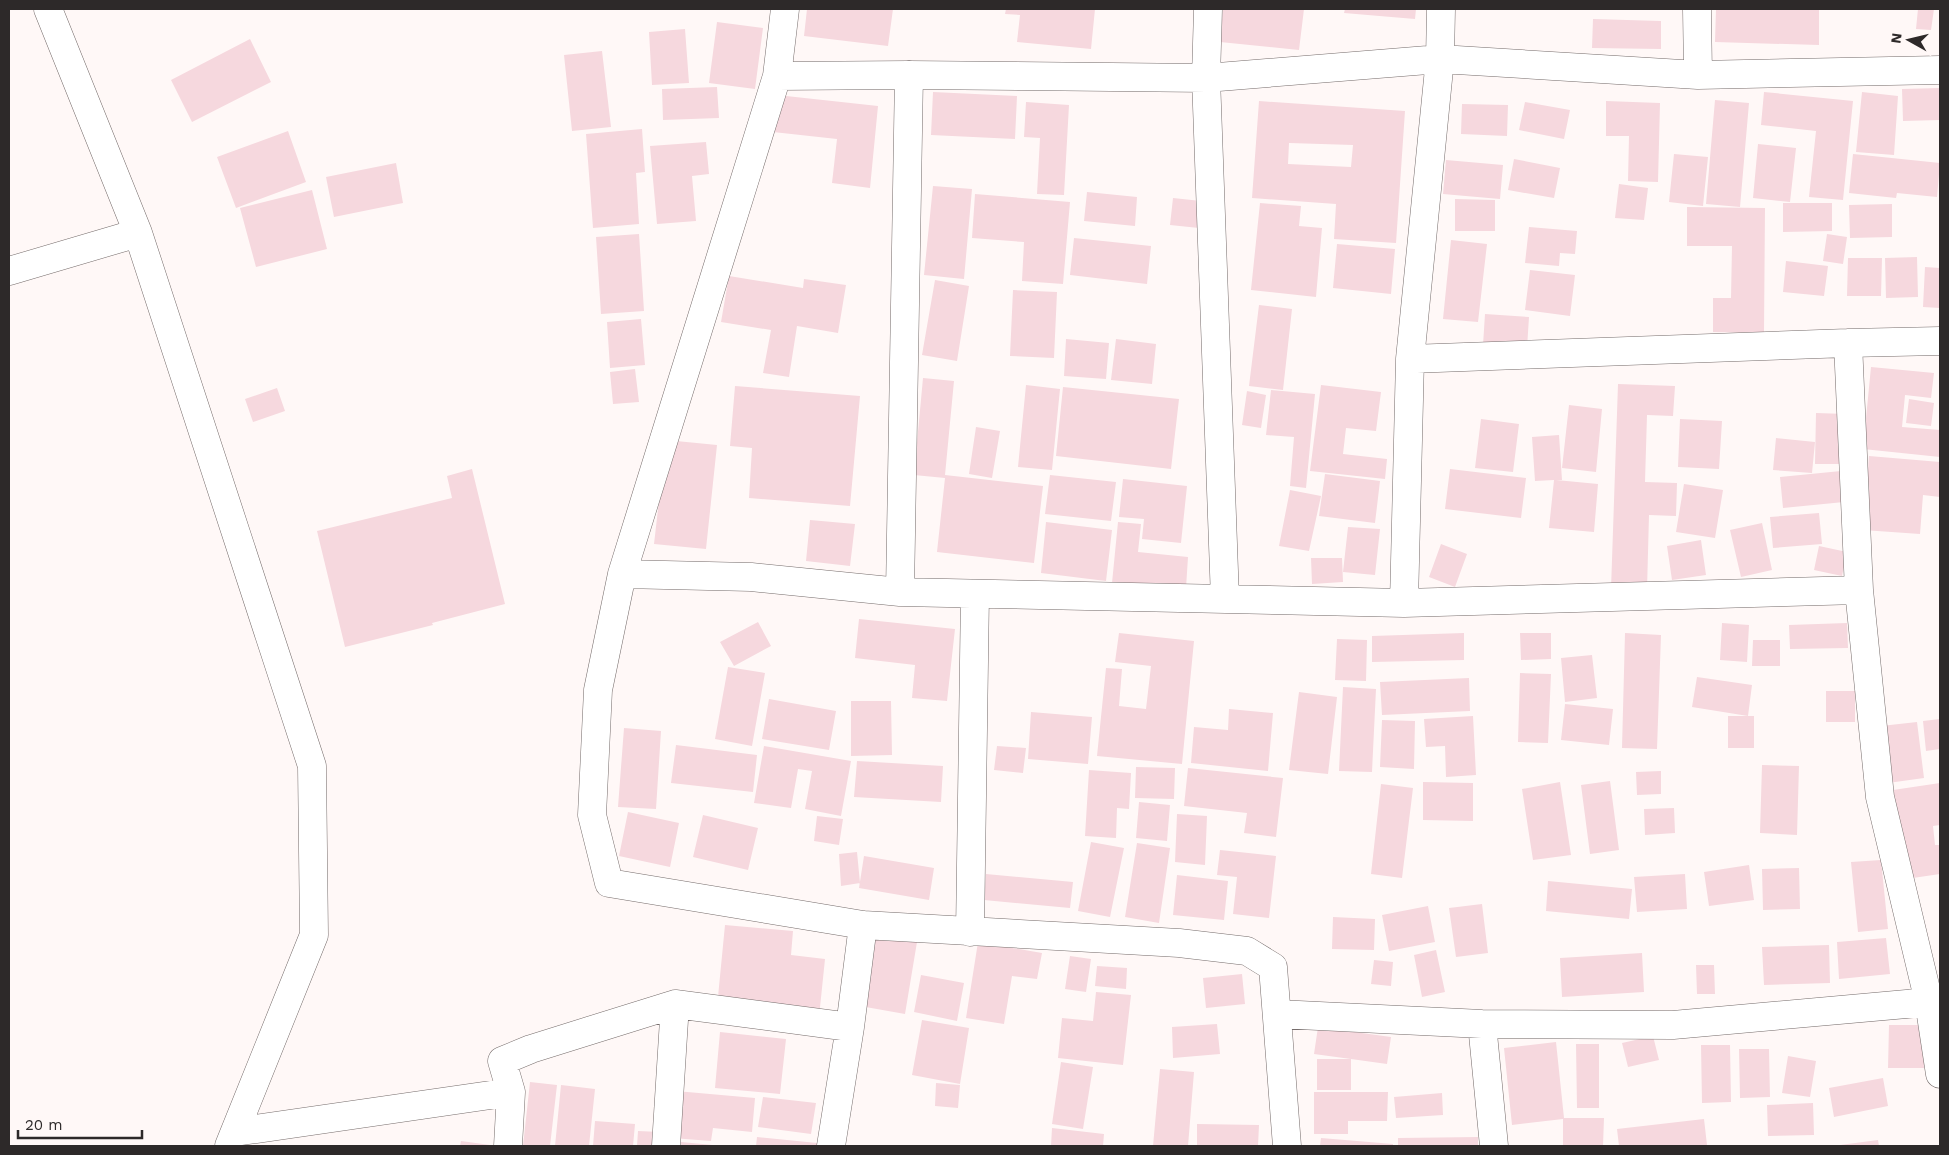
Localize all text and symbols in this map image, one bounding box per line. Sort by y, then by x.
north arrow [1884,15,1934,65]
text: N [1887,32,1905,44]
scale bar [18,1108,141,1140]
text: 20 m [25,1116,63,1134]

